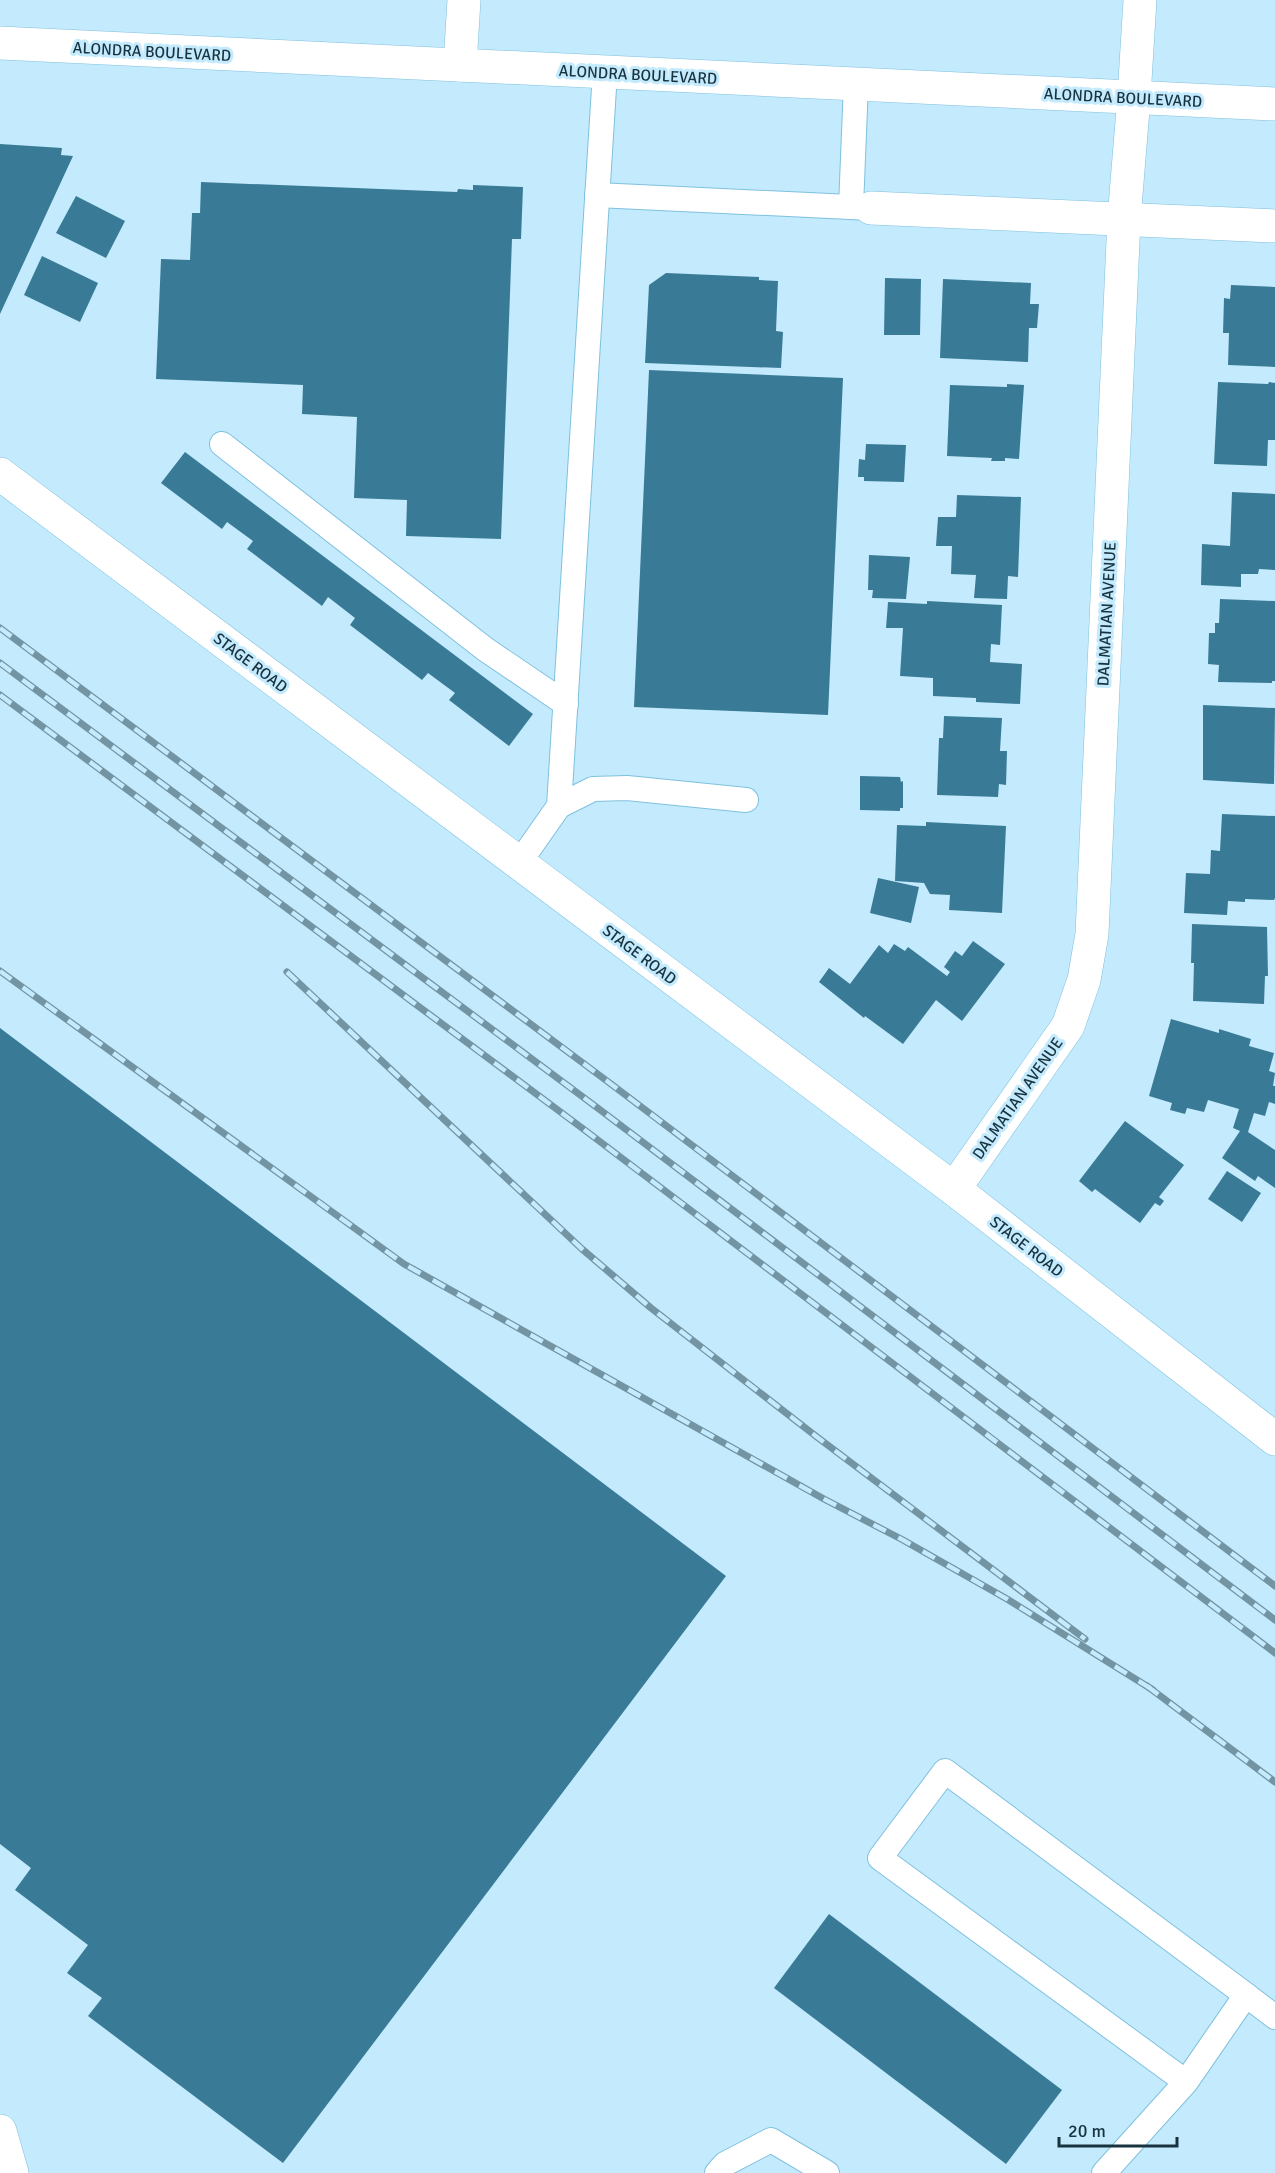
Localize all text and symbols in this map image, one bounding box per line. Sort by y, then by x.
street label: ALONDRA BOULEVARD [72,38,232,66]
street label: ALONDRA BOULEVARD [558,61,718,89]
street label: ALONDRA BOULEVARD [1043,84,1203,112]
street label: DALMATIAN AVENUE [1093,541,1121,687]
street label: STAGE ROAD [209,628,291,697]
street label: STAGE ROAD [598,920,680,989]
street label: DALMATIAN AVENUE [968,1034,1067,1163]
street label: STAGE ROAD [986,1212,1067,1282]
scale bar [1059,2110,1178,2148]
text: 20 m [1068,2120,1106,2142]

